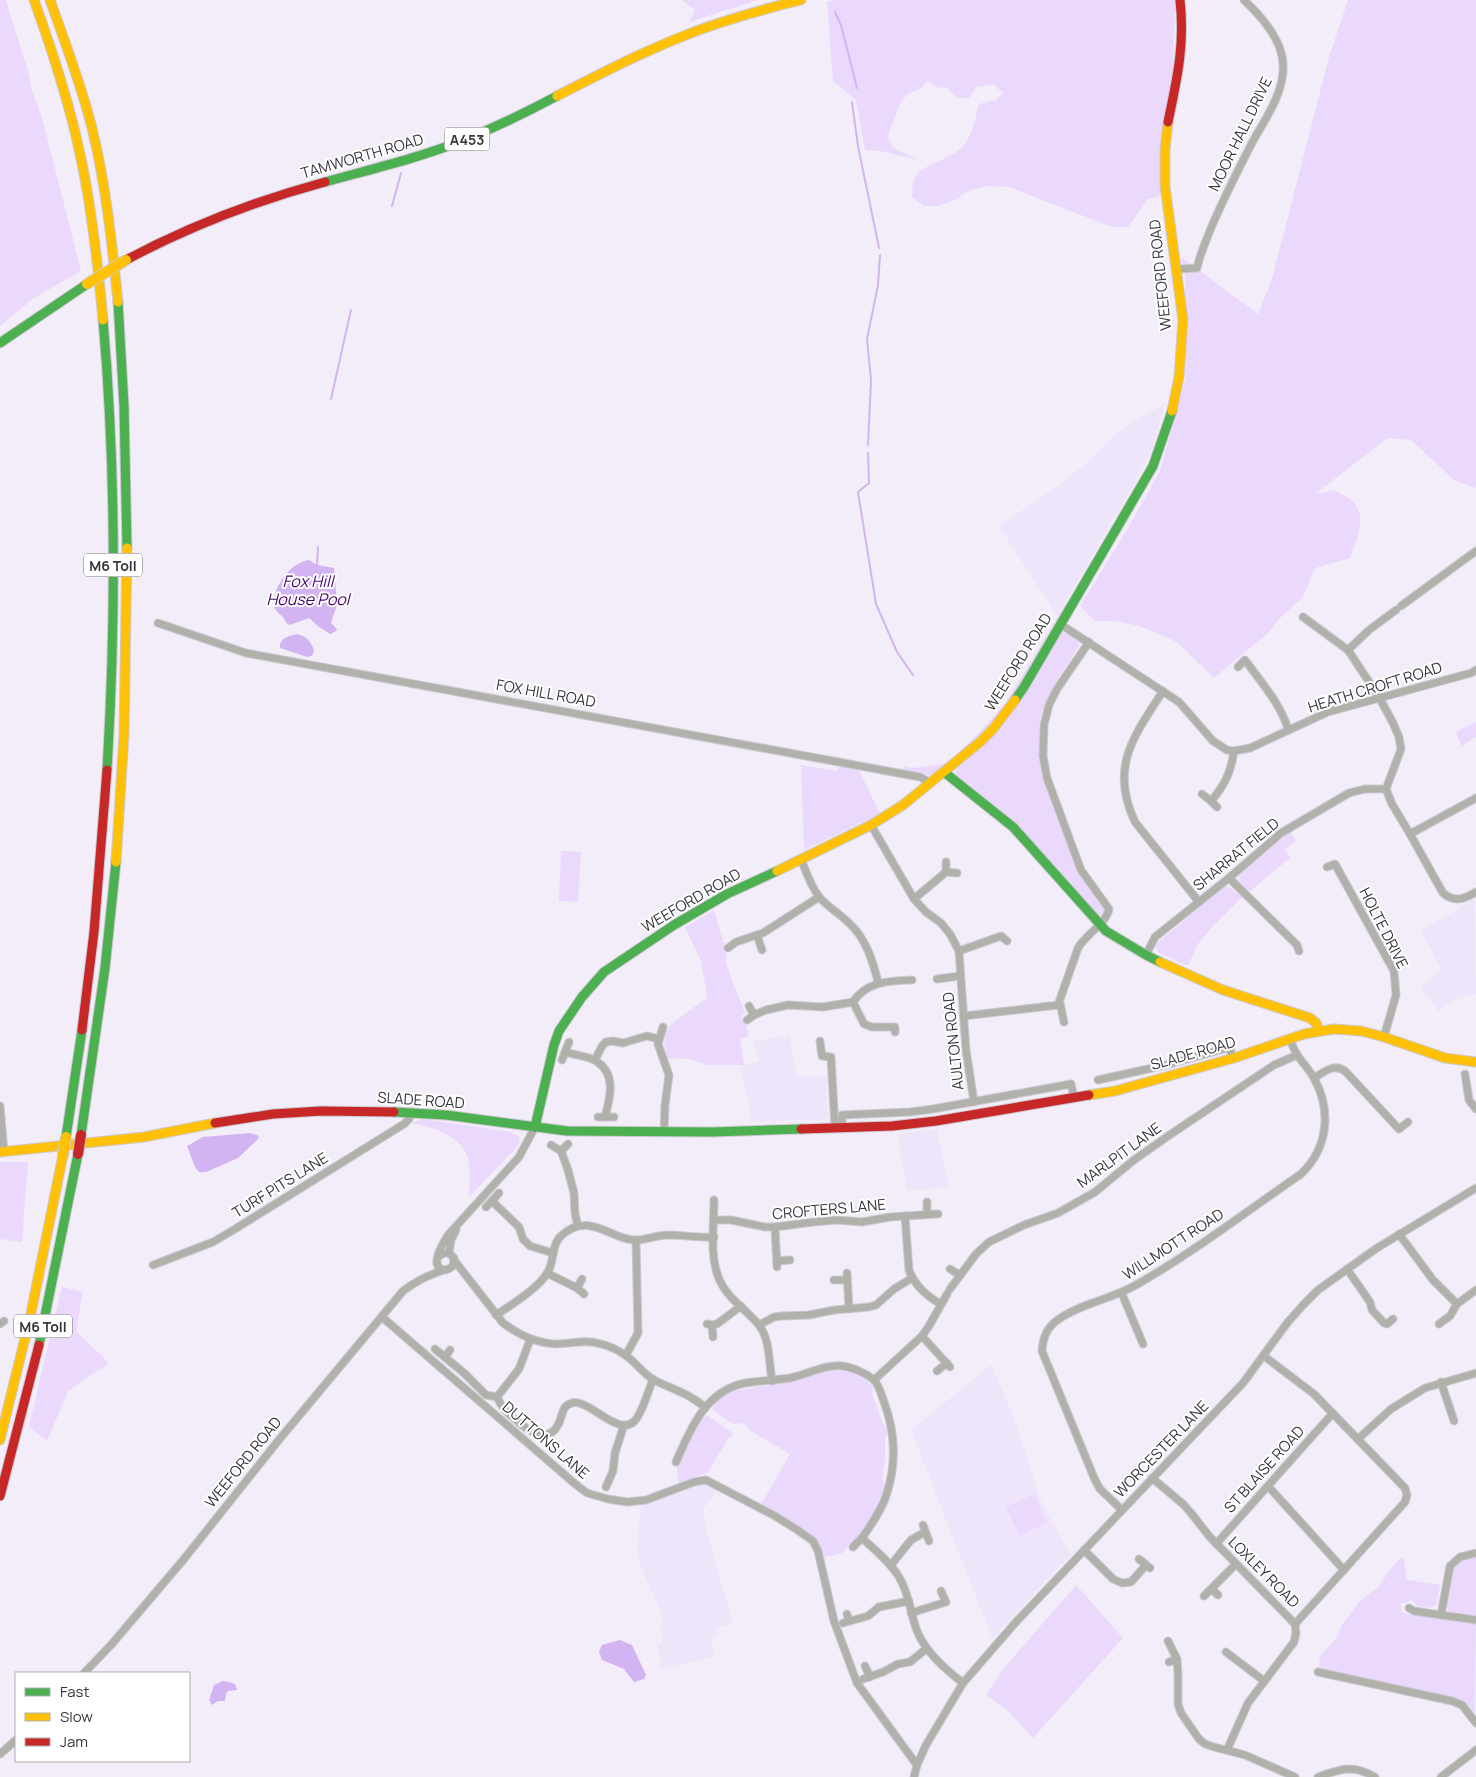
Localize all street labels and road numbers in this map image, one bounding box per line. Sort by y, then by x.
street label: MOOR HALL DRIVE [1203,73,1277,195]
street label: TAMWORTH ROAD [298,128,426,184]
road number: A453 [444,128,490,150]
street label: WEEFORD ROAD [1144,218,1176,332]
road number: M6 Toll [84,554,142,576]
street label: WEEFORD ROAD [980,609,1056,715]
street label: HEATH CROFT ROAD [1305,657,1445,717]
street label: FOX HILL ROAD [495,674,597,712]
street label: SHARRAT FIELD [1188,813,1284,895]
street label: WEEFORD ROAD [637,863,745,937]
street label: HOLTE DRIVE [1355,884,1413,972]
street label: AULTON ROAD [937,991,969,1091]
street label: SLADE ROAD [1148,1031,1238,1075]
street label: SLADE ROAD [377,1086,465,1114]
street label: MARLPIT LANE [1073,1117,1165,1193]
street label: TURF PITS LANE [228,1147,332,1223]
street label: CROFTERS LANE [771,1194,887,1224]
street label: WILLMOTT ROAD [1118,1203,1228,1285]
road number: M6 Toll [14,1314,72,1338]
street label: DUTTONS LANE [498,1396,594,1484]
street label: WORCESTER LANE [1109,1396,1213,1502]
street label: WEEFORD ROAD [200,1412,286,1512]
street label: ST BLAISE ROAD [1219,1421,1309,1517]
street label: LOXLEY ROAD [1224,1532,1304,1612]

